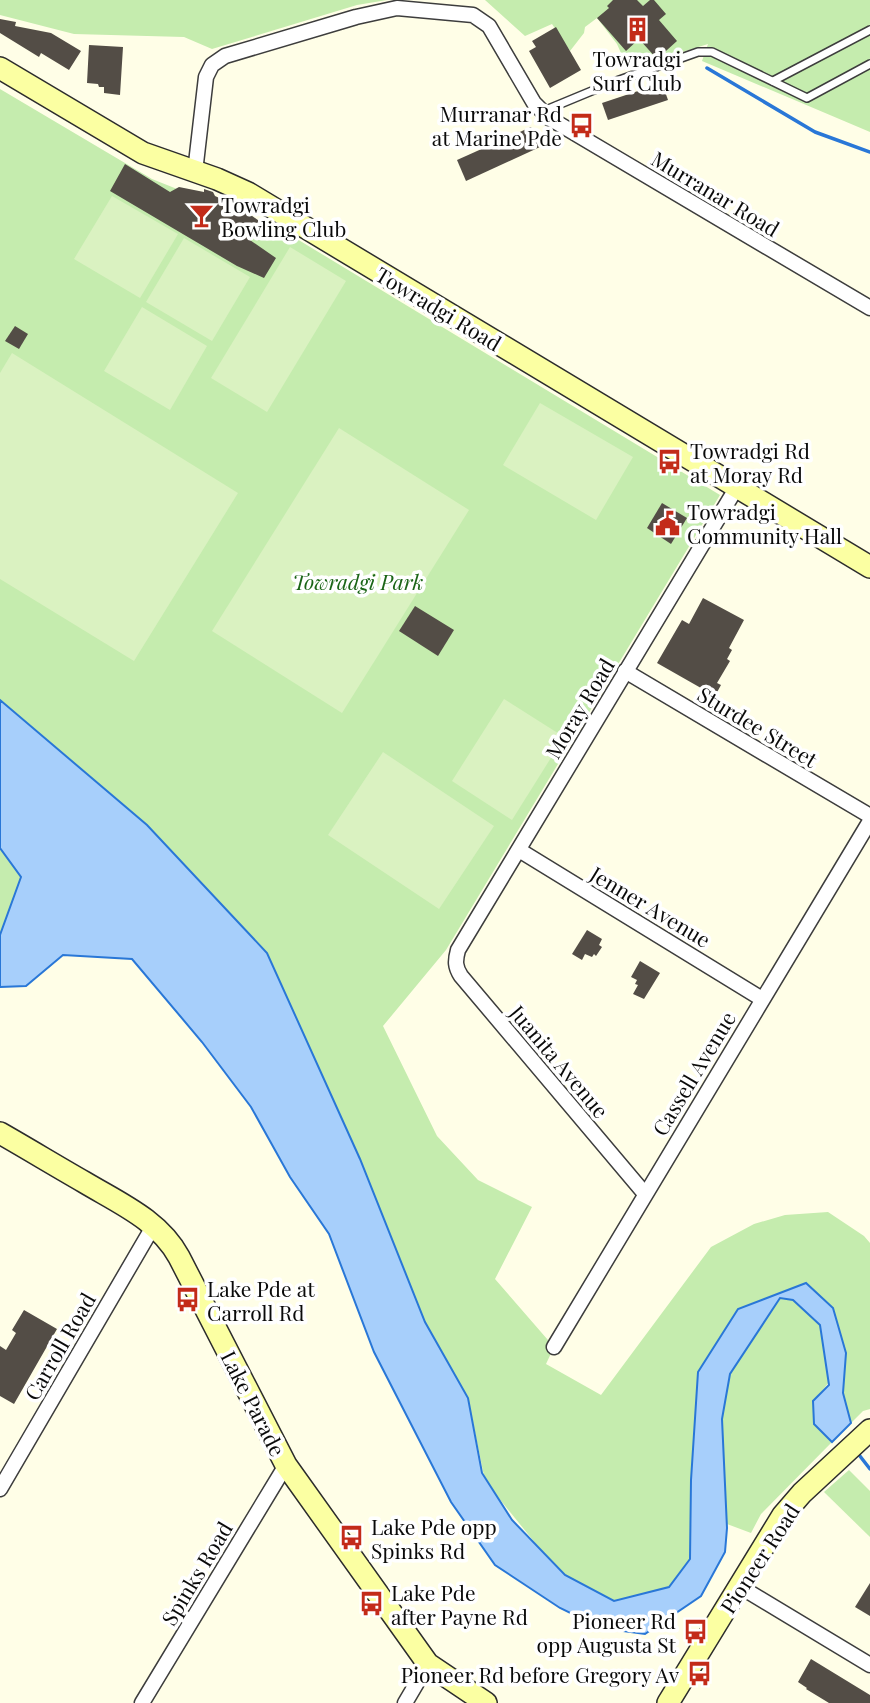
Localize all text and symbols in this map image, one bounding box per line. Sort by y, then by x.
building icon: Towradgi Surf Club [623,15,651,43]
place label: Towradgi Surf Club [592,44,682,96]
place label: Murranar Rd at Marine Pde [432,99,562,151]
bus stop icon: Murranar Rd at Marine Pde [568,111,596,139]
street label: Murranar Road [647,144,785,242]
place label: Towradgi Bowling Club [221,190,346,242]
bar icon: Towradgi Bowling Club [187,202,215,230]
street label: Towradgi Road [371,259,507,357]
place label: Towradgi Rd at Moray Rd [690,436,810,488]
bus stop icon: Towradgi Rd at Moray Rd [656,448,684,476]
place label: Towradgi Community Hall [687,497,842,549]
public building icon: Towradgi Community Hall [653,509,681,537]
park label: Towradgi Park [293,567,424,595]
street label: Moray Road [538,653,620,763]
street label: Sturdee Street [693,679,824,773]
street label: Jenner Avenue [585,859,716,953]
street label: Juanita Avenue [504,998,616,1123]
street label: Cassell Avenue [645,1006,741,1140]
place label: Lake Pde at Carroll Rd [207,1274,315,1326]
bus stop icon: Lake Pde at Carroll Rd [173,1286,201,1314]
street label: Carroll Road [17,1287,101,1405]
street label: Lake Parade [215,1345,293,1461]
street label: Pioneer Road [713,1498,805,1618]
place label: Lake Pde opp Spinks Rd [371,1512,497,1564]
street label: Spinks Road [154,1516,238,1630]
bus stop icon: Lake Pde opp Spinks Rd [337,1524,365,1552]
place label: Lake Pde after Payne Rd [391,1578,528,1630]
bus stop icon: Lake Pde after Payne Rd [357,1590,385,1618]
place label: Pioneer Rd opp Augusta St [536,1606,677,1658]
bus stop icon: Pioneer Rd opp Augusta St [682,1618,710,1646]
place label: Pioneer Rd before Gregory Av [401,1660,680,1688]
bus stop icon: Pioneer Rd before Gregory Av [685,1660,713,1688]

